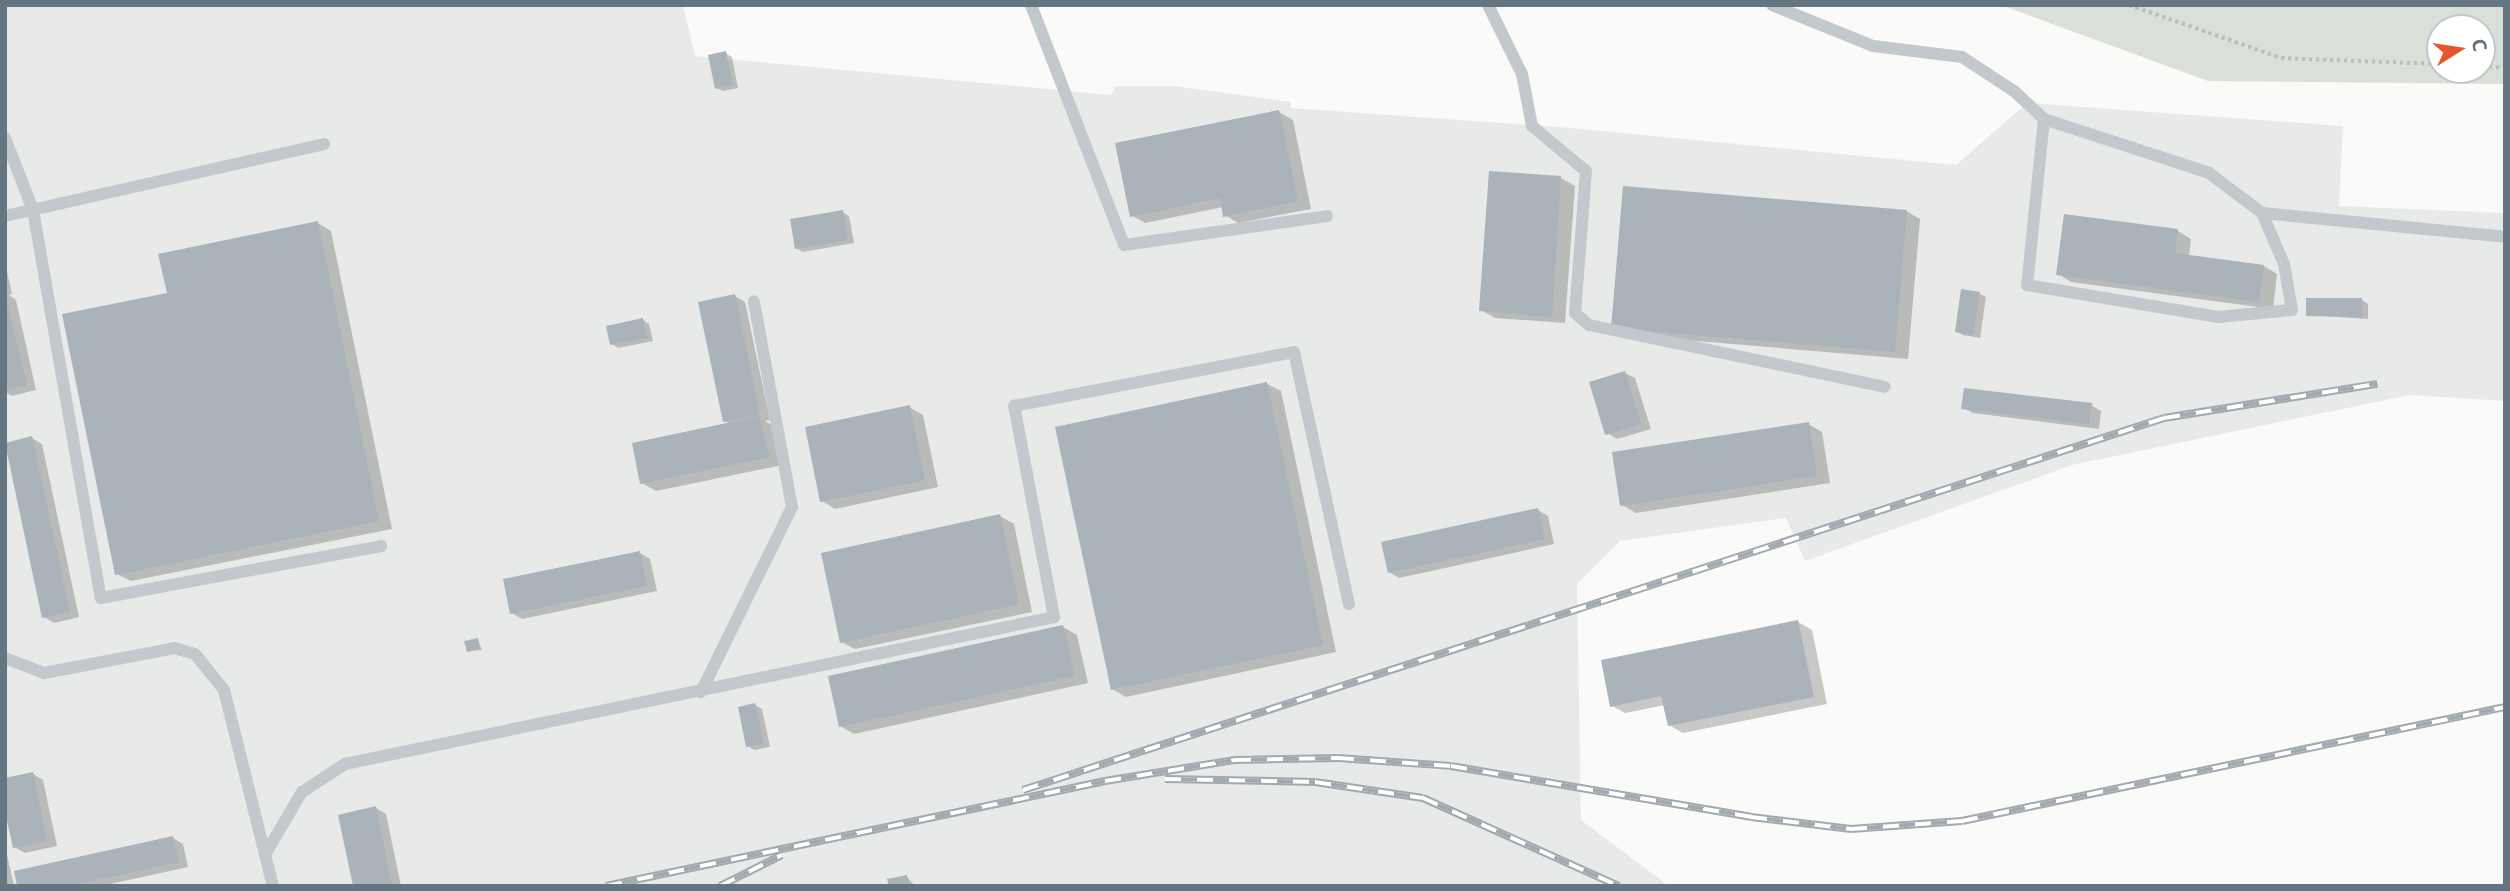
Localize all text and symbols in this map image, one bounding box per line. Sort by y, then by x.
north arrow [2426,14,2496,84]
text: С [2466,36,2494,54]

